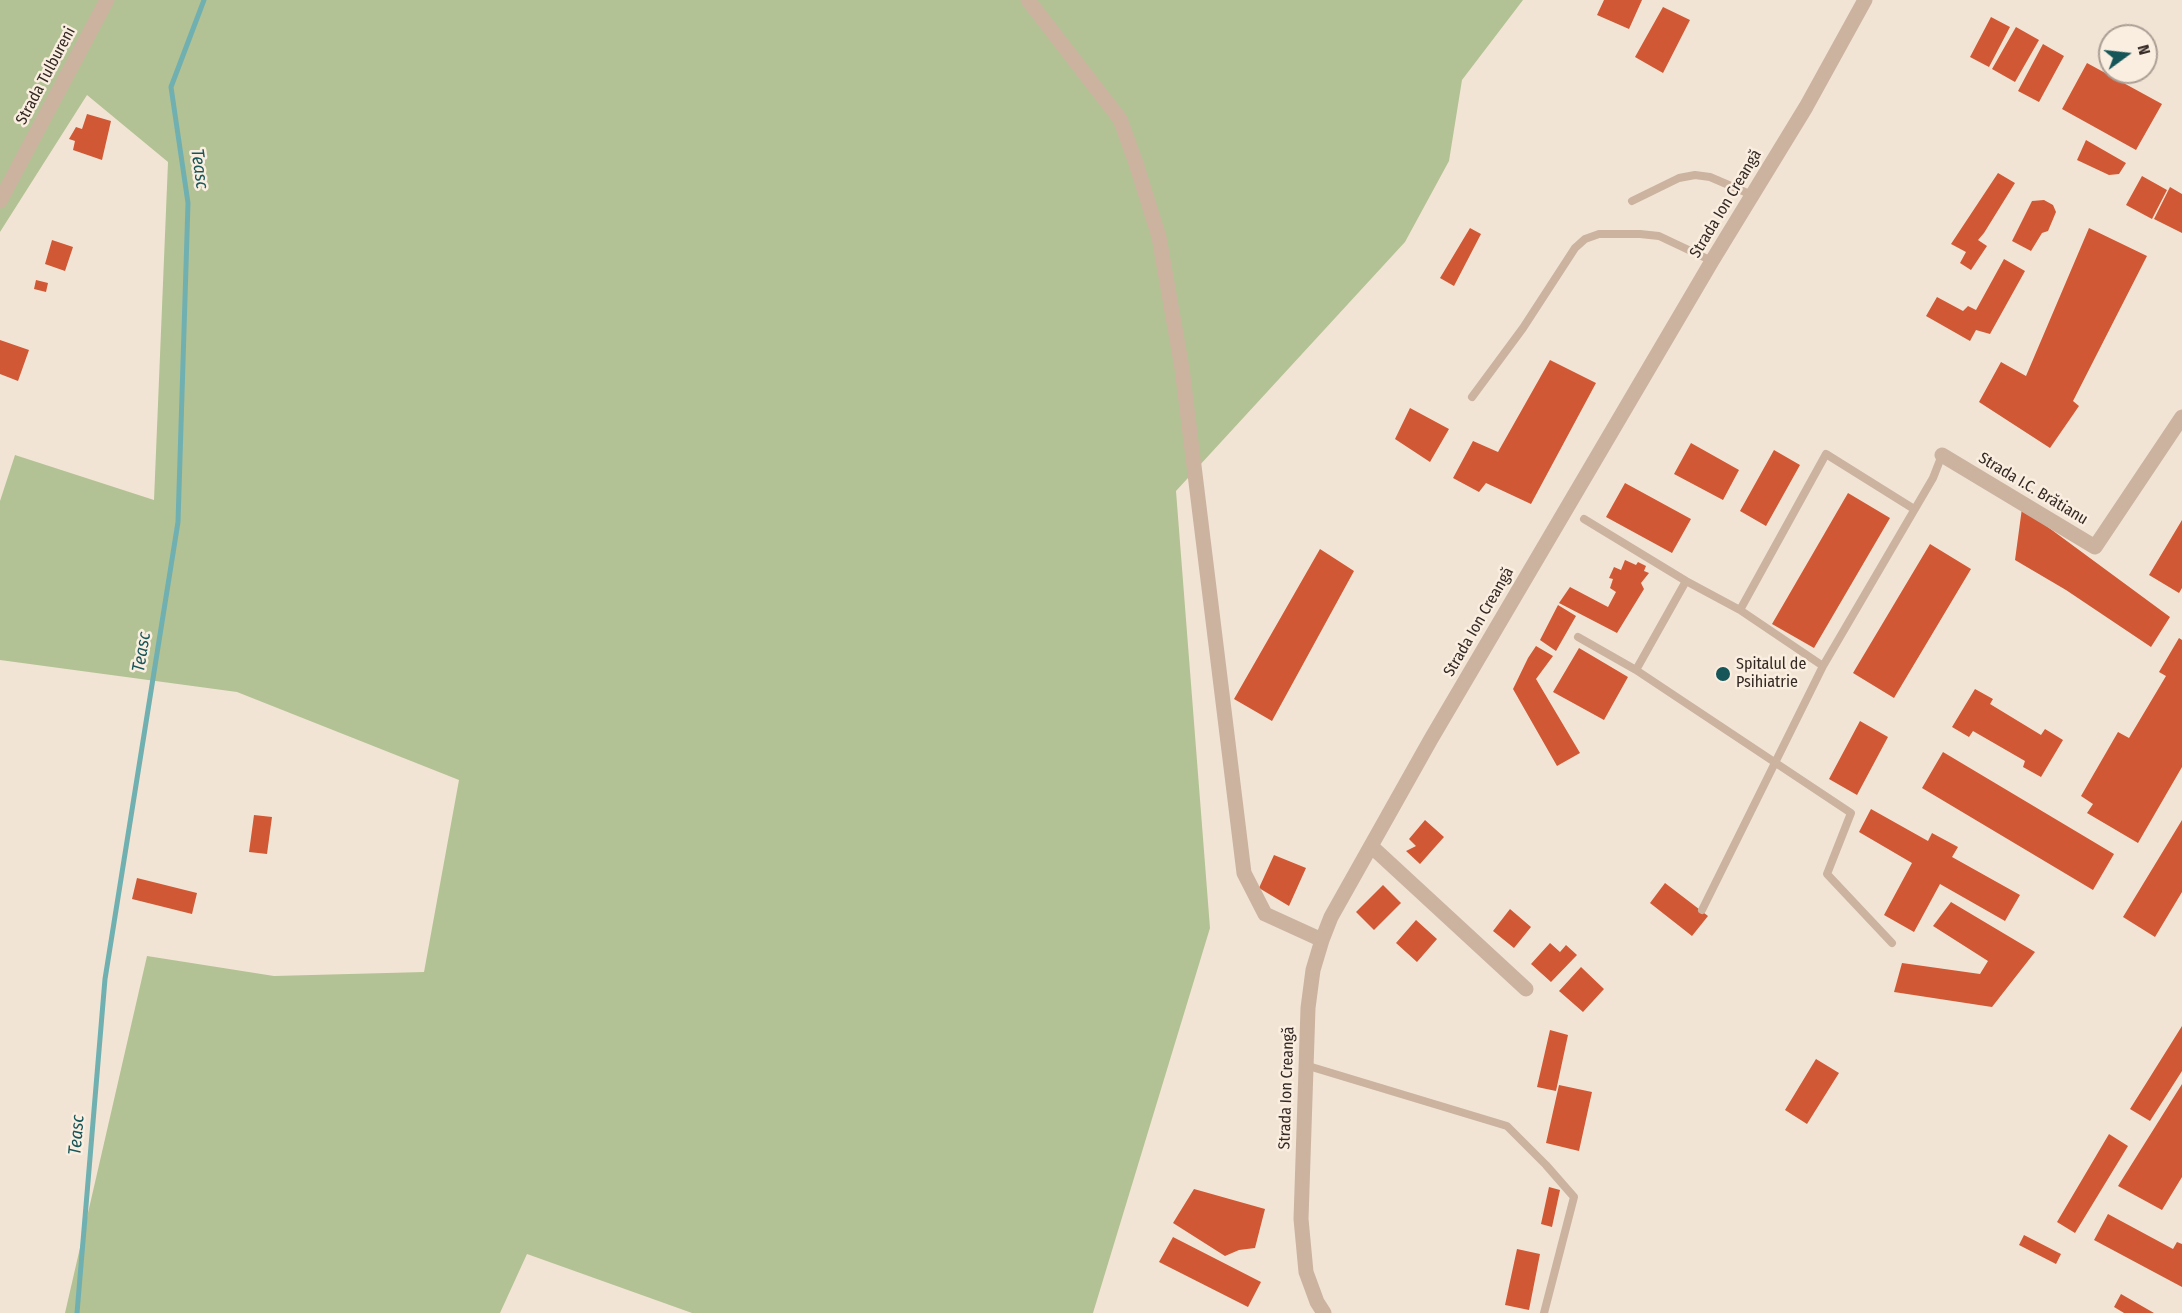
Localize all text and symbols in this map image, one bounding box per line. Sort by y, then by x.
street label: Strada Tulbureni [12,24,80,128]
north arrow [2098,24,2158,84]
text: N [2134,43,2154,57]
street label: Strada Ion Creangă [1686,146,1766,262]
water label: Teasc [185,147,213,191]
street label: Strada I.C. Brătianu [1975,449,2091,529]
street label: Strada Ion Creangă [1440,564,1518,680]
water label: Teasc [128,630,156,674]
place label: Spitalul de Psihiatrie [1736,655,1806,693]
marker: Spitalul de Psihiatrie [1714,665,1732,683]
street label: Strada Ion Creangă [1275,1026,1299,1150]
water label: Teasc [64,1114,90,1156]

